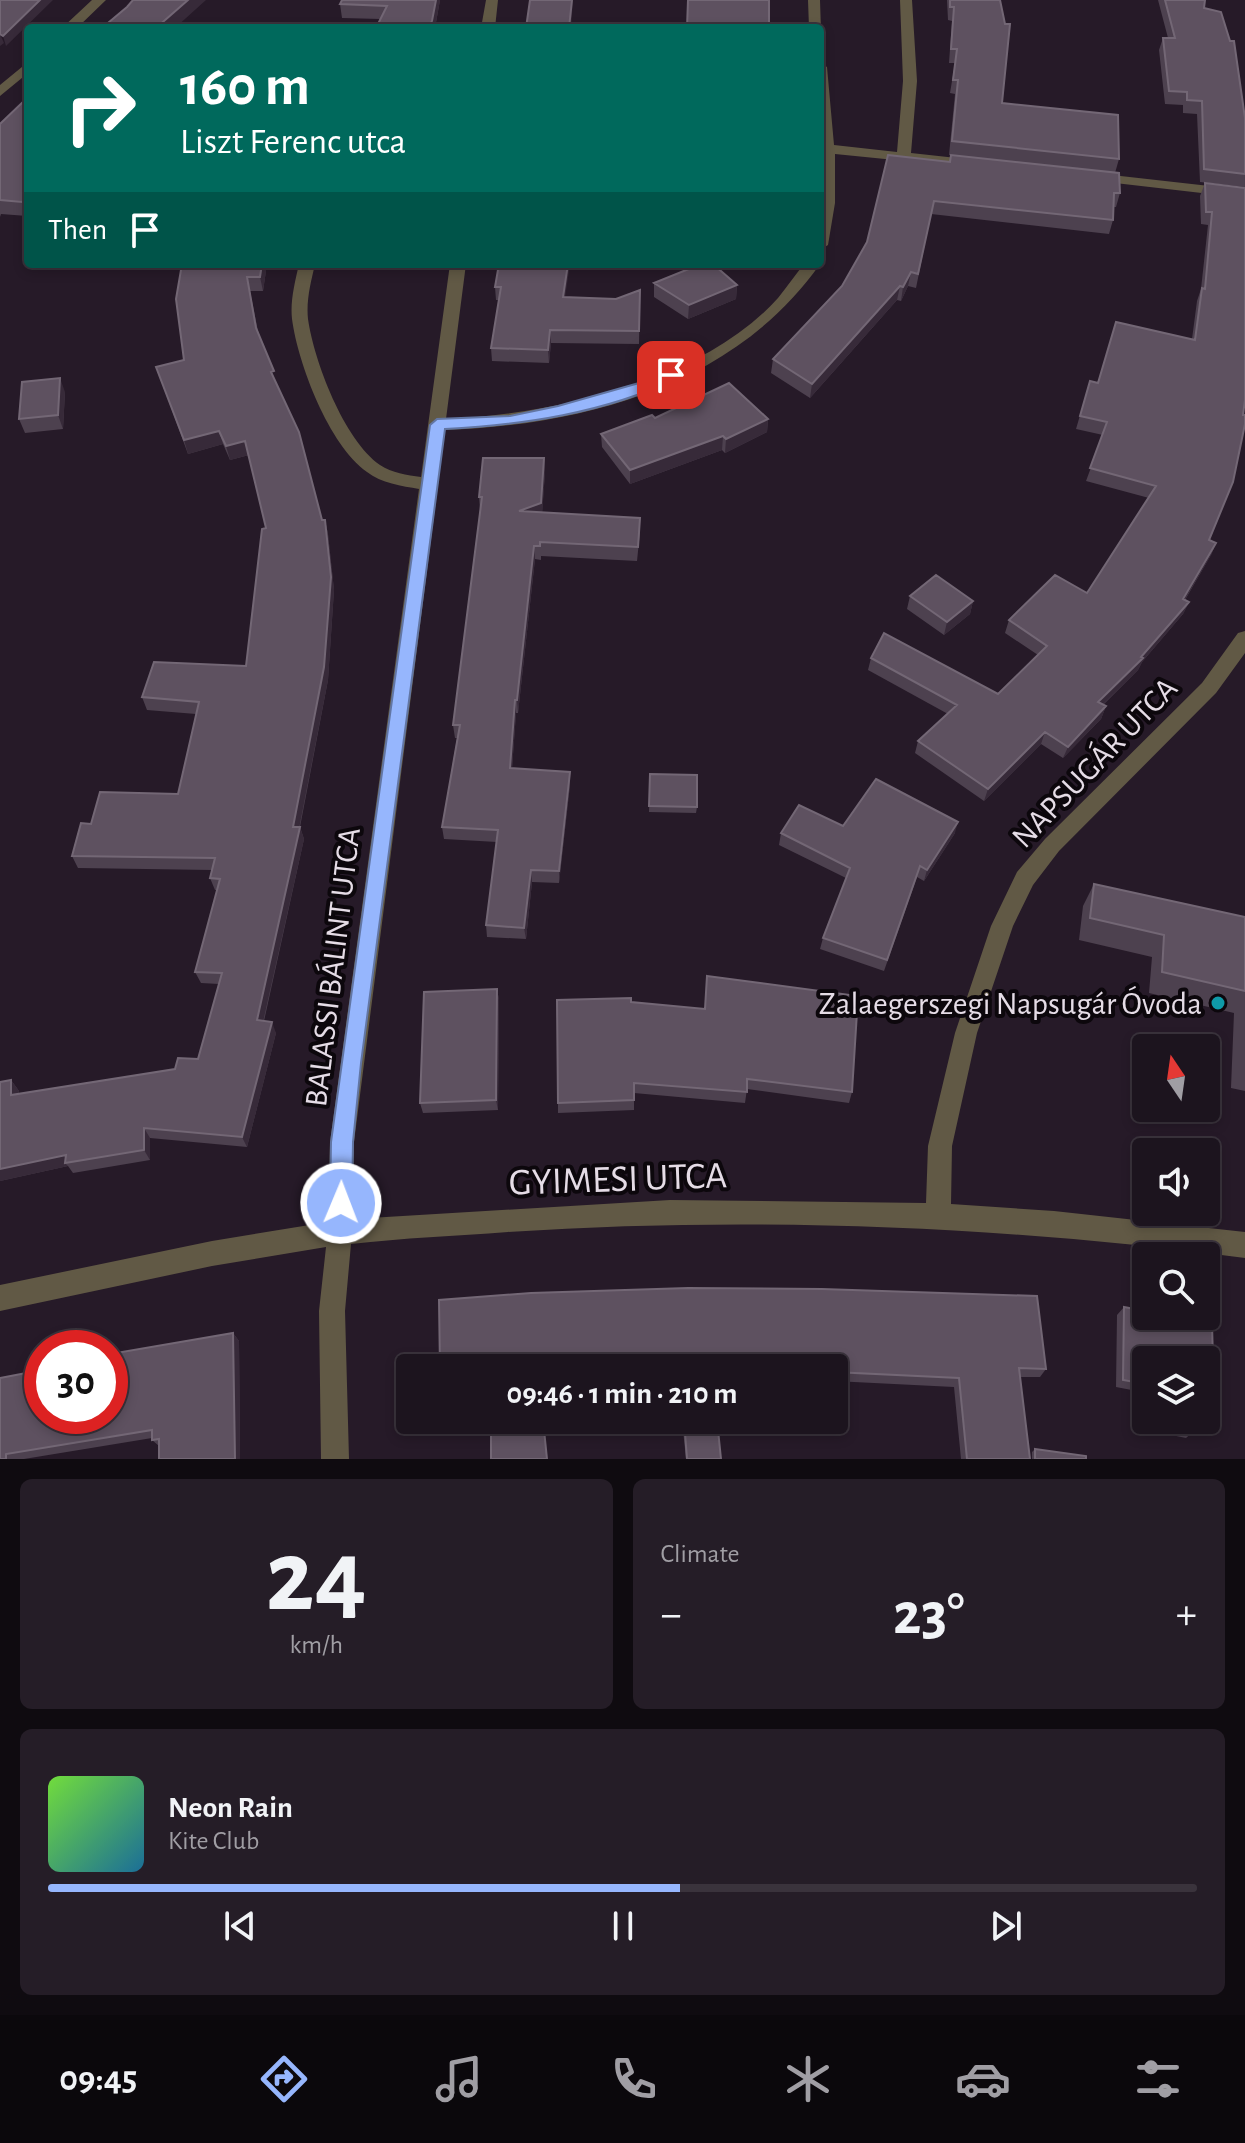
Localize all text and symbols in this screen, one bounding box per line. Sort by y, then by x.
icon: right [48,56,152,160]
text: 160 m [180,59,310,115]
text: Liszt Ferenc utca [180,124,406,160]
icon: arrive [123,208,167,252]
text: Then [48,215,107,245]
pin [637,341,705,409]
icon: arrive [649,353,693,397]
street label: NAPSUGÁR UTCA [1004,669,1183,854]
street label: BALASSI BÁLINT UTCA [297,825,366,1109]
place label: Zalaegerszegi Napsugár Óvoda [819,986,1202,1020]
marker: Zalaegerszegi Napsugár Óvoda [1209,994,1227,1012]
north arrow [1132,1034,1220,1122]
map controls [1132,1034,1220,1434]
button: sound [1132,1138,1220,1226]
street label: GYIMESI UTCA [508,1157,728,1203]
position arrow [299,1161,383,1245]
button: search [1132,1242,1220,1330]
speed limit sign: 30 [24,1330,128,1434]
button: layers [1132,1346,1220,1434]
text: 09:46 · 1 min · 210 m [507,1379,737,1409]
text: 24 [266,1526,367,1630]
text: Climate [661,1541,739,1567]
text: 23° [893,1585,965,1645]
text: − [661,1593,682,1637]
text: + [1176,1593,1197,1637]
text: km/h [289,1632,343,1658]
text: Neon Rain [168,1793,293,1823]
text: Kite Club [168,1828,259,1854]
icon: previous [218,1904,262,1948]
icon: pause [601,1904,645,1948]
icon: next [984,1904,1028,1948]
icon: directions [256,2051,312,2107]
icon: music [431,2051,487,2107]
icon: phone [606,2051,662,2107]
icon: climate [780,2051,836,2107]
icon: car [955,2051,1011,2107]
icon: filters [1130,2051,1186,2107]
text: 09:45 [59,2061,137,2097]

